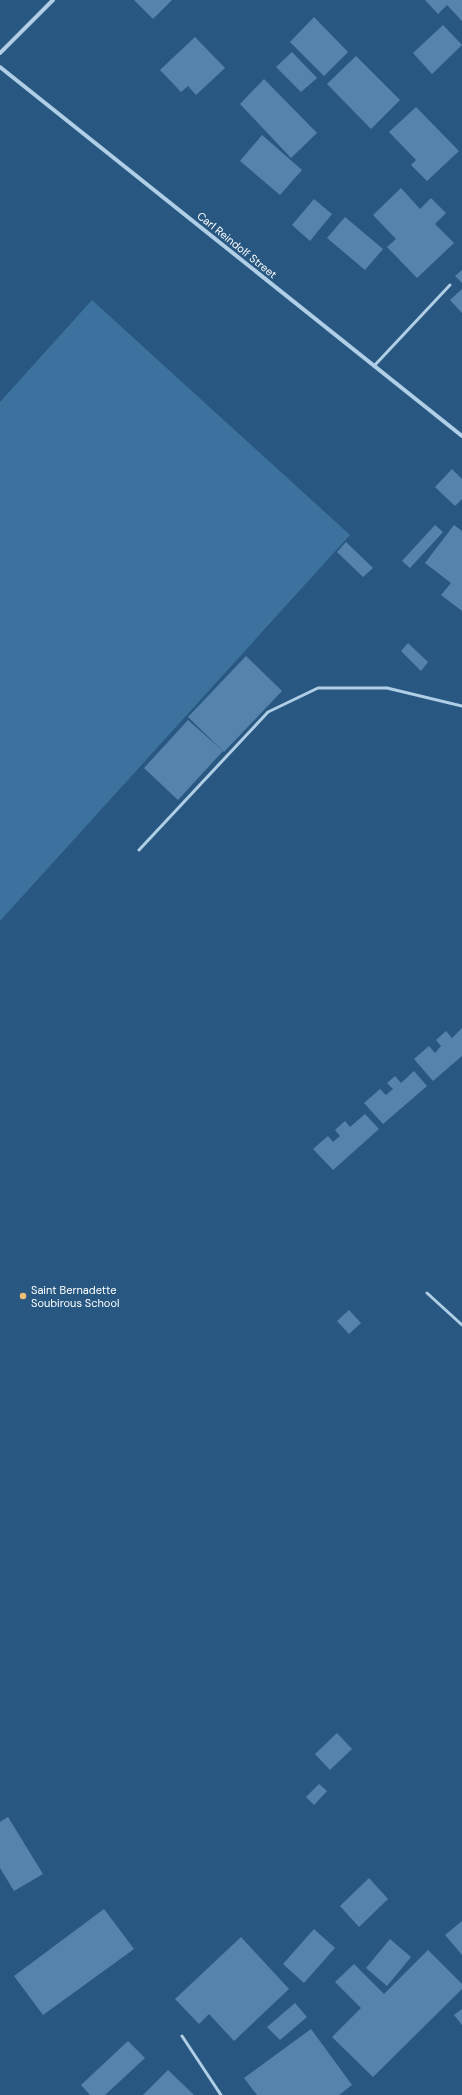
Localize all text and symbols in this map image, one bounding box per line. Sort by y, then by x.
street label: Carl Reindolf Street [194,209,280,281]
place label: Saint Bernadette Soubirous School [31,1283,119,1310]
marker: Saint Bernadette Soubirous School [18,1291,28,1301]

